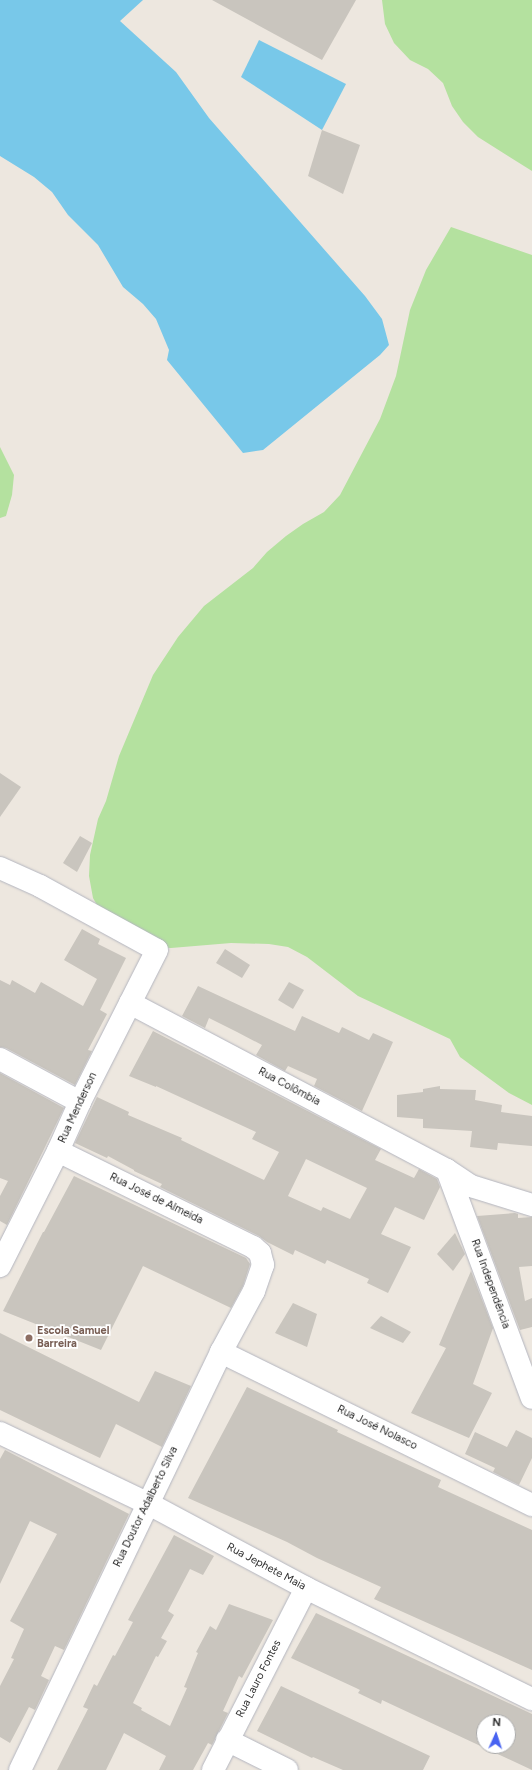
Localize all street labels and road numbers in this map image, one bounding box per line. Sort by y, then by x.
street label: Rua Colômbia [256,1065,322,1109]
street label: Rua Menderson [56,1070,100,1146]
street label: Rua José de Almeida [107,1171,205,1227]
street label: Rua Independência [468,1237,512,1331]
street label: Rua José Nolasco [335,1403,419,1453]
street label: Rua Doutor Adalberto Silva [111,1445,181,1569]
street label: Rua Jephete Maia [224,1541,308,1593]
street label: Rua Lauro Fontes [234,1638,284,1720]

